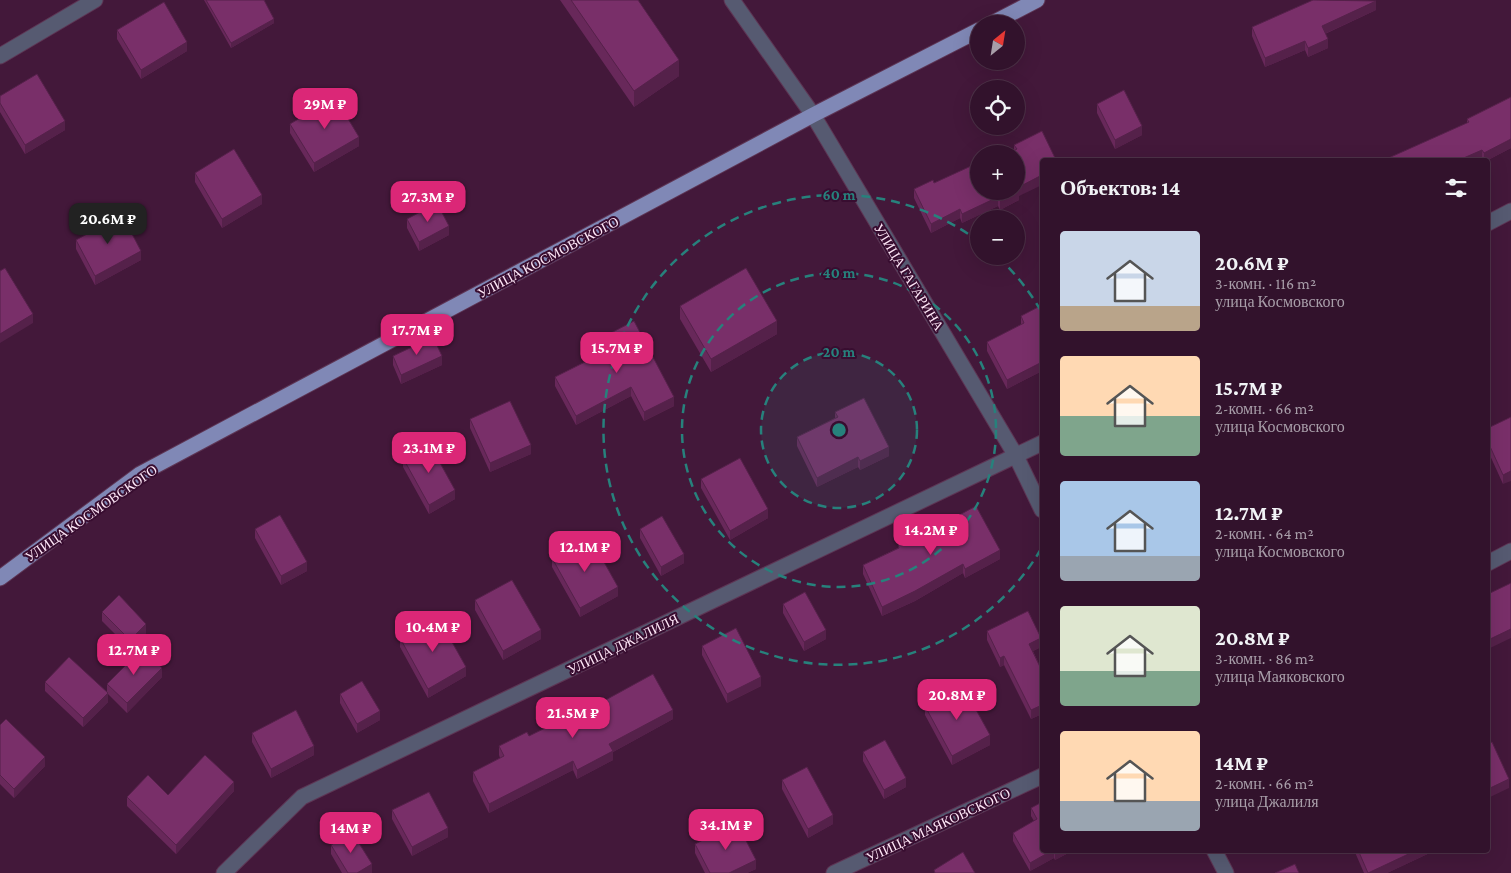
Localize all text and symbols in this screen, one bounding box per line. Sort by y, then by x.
north arrow [970,15,1025,70]
map controls [970,15,1025,265]
button: locate [970,80,1025,135]
pin: 29M ₽ [290,88,360,130]
text: 29M ₽ [304,95,346,112]
button: + [970,145,1025,200]
icon: filters [1442,174,1470,202]
text: Объектов: 14 [1060,176,1180,200]
pin: 27.3M ₽ [382,180,474,223]
text: 60 m [823,187,856,203]
text: 27.3M ₽ [402,188,454,205]
pin: 20.6M ₽ [62,202,154,245]
text: 20.6M ₽ [80,210,136,227]
button: − [970,210,1025,265]
street label: УЛИЦА КОСМОВСКОГО [475,213,621,301]
street label: УЛИЦА ГАГАРИНА [871,220,948,334]
icon: home [1100,251,1160,311]
text: 20.6M ₽ [1215,251,1289,275]
text: 40 m [823,265,856,281]
text: 3-комн. · 116 m² [1215,275,1316,292]
text: улица Космовского [1215,293,1345,310]
pin: 17.7M ₽ [371,314,463,356]
text: 17.7M ₽ [392,321,442,338]
pin: 15.7M ₽ [571,332,663,374]
text: 15.7M ₽ [591,339,643,356]
text: 20 m [823,344,855,360]
icon: home [1100,376,1160,436]
text: 15.7M ₽ [1215,376,1282,400]
text: 2-комн. · 66 m² [1215,400,1314,417]
text: улица Космовского [1215,418,1345,435]
centre of rings [830,421,848,439]
pin: 23.1M ₽ [383,432,475,474]
text: 23.1M ₽ [403,439,455,456]
street label: УЛИЦА КОСМОВСКОГО [22,461,160,565]
icon: home [1100,501,1160,561]
text: 12.7M ₽ [1215,501,1283,525]
pin: 14.2M ₽ [885,514,977,556]
text: 14.2M ₽ [904,521,958,538]
text: 2-комн. · 64 m² [1215,525,1314,542]
pin: 12.1M ₽ [539,530,631,573]
text: 12.1M ₽ [560,538,610,555]
text: улица Космовского [1215,543,1345,560]
pin: 10.4M ₽ [387,610,479,653]
street label: УЛИЦА ДЖАЛИЛЯ [565,610,681,678]
text: 10.4M ₽ [406,618,460,635]
icon: home [1100,626,1160,686]
text: 20.8M ₽ [1215,626,1290,650]
pin: 12.7M ₽ [88,634,180,676]
text: 12.7M ₽ [108,641,160,658]
text: 3-комн. · 86 m² [1215,650,1314,667]
text: улица Маяковского [1215,668,1345,685]
pin: 20.8M ₽ [911,678,1003,721]
text: 20.8M ₽ [928,686,986,703]
pin: 21.5M ₽ [527,696,619,739]
text: 21.5M ₽ [547,704,599,721]
icon: home [1100,751,1160,811]
text: 14M ₽ [1215,751,1268,775]
text: 2-комн. · 66 m² [1215,775,1314,792]
street label: УЛИЦА МАЯКОВСКОГО [863,784,1013,866]
text: улица Джалиля [1215,793,1319,810]
pin: 34.1M ₽ [680,808,772,851]
pin: 14M ₽ [316,812,386,854]
text: 34.1M ₽ [700,816,752,833]
text: 14M ₽ [331,819,371,836]

